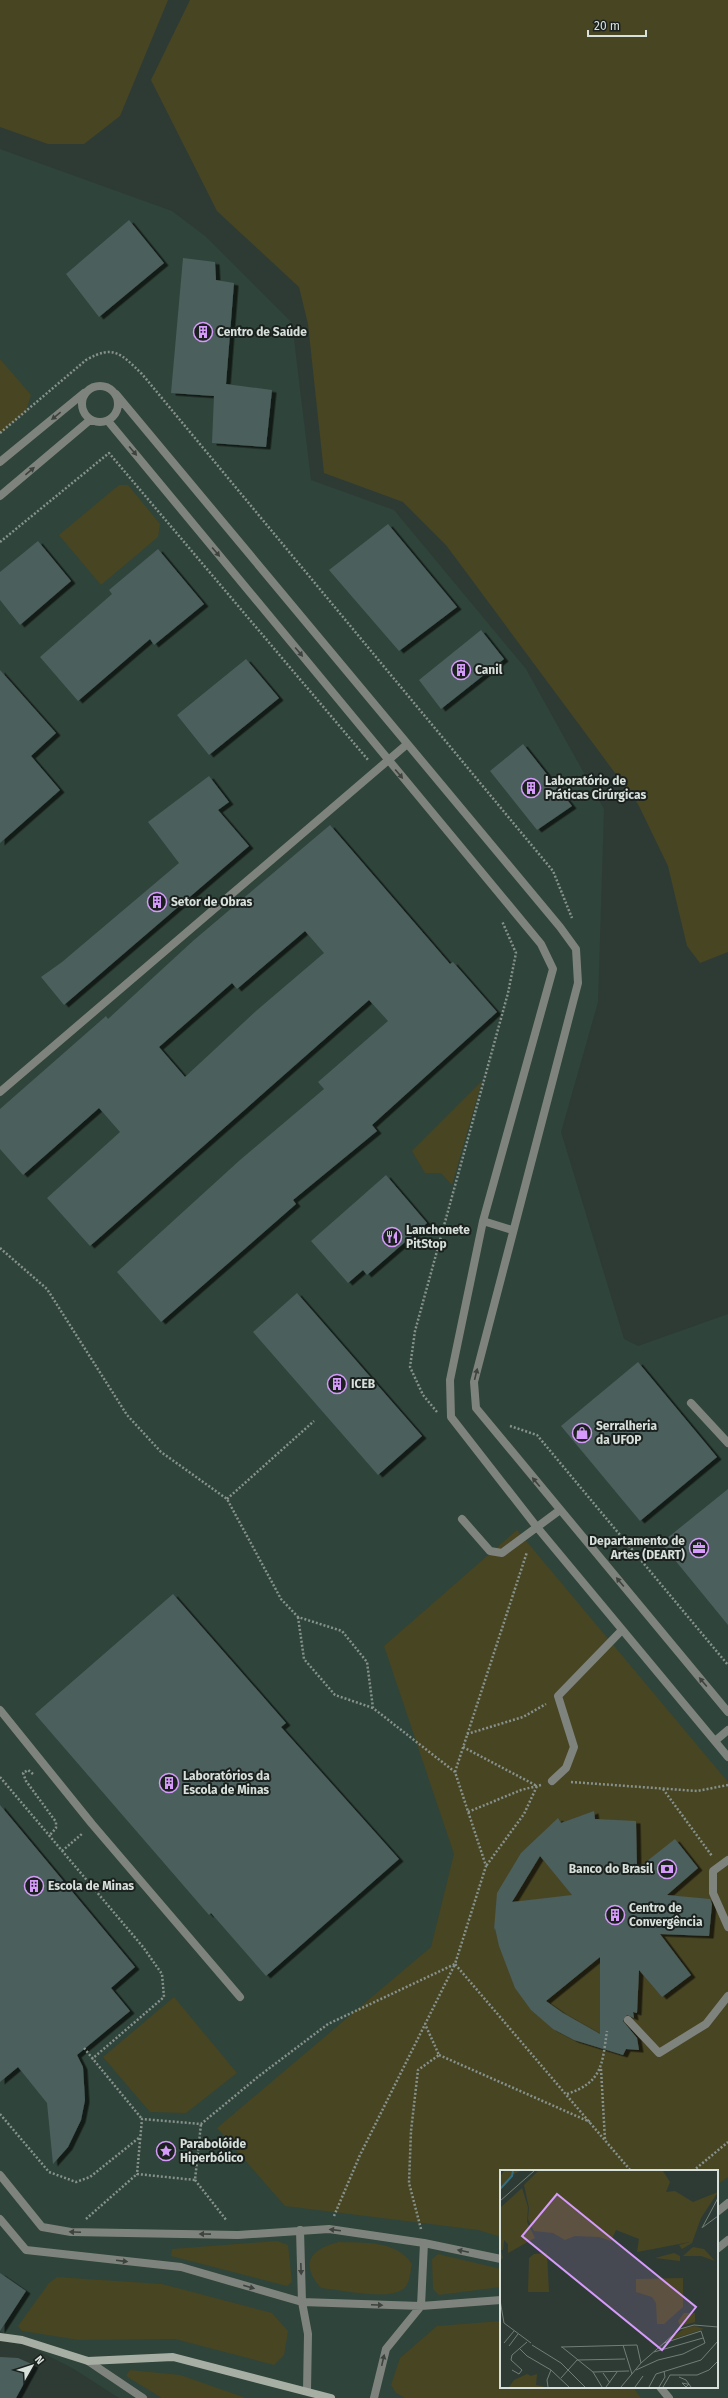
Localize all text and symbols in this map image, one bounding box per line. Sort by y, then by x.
scale bar [588,12,646,38]
text: 20 m [594,19,620,33]
building icon: Centro de Saúde [192,321,214,343]
place label: Centro de Saúde [217,325,307,339]
one-way arrow [51,412,62,421]
one-way arrow [129,446,138,457]
one-way arrow [24,467,35,476]
one-way arrow [211,546,220,557]
one-way arrow [294,646,303,657]
building icon: Canil [450,659,472,681]
place label: Canil [475,663,503,677]
one-way arrow [395,768,404,779]
place label: Laboratório de Práticas Cirúrgicas [545,774,646,802]
building icon: Laboratório de Práticas Cirúrgicas [520,777,542,799]
building icon: Setor de Obras [146,891,168,913]
place label: Setor de Obras [171,895,253,909]
place label: Lanchonete PitStop [406,1223,470,1251]
restaurant icon: Lanchonete PitStop [381,1226,403,1248]
one-way arrow [473,1368,479,1380]
building icon: ICEB [326,1373,348,1395]
place label: ICEB [351,1377,376,1391]
place label: Serralheria da UFOP [596,1419,657,1447]
shop icon: Serralheria da UFOP [571,1422,593,1444]
one-way arrow [532,1477,541,1488]
place label: Departamento de Artes (DEART) [589,1534,685,1562]
office icon: Departamento de Artes (DEART) [688,1537,710,1559]
one-way arrow [615,1577,624,1588]
one-way arrow [699,1677,708,1687]
place label: Laboratórios da Escola de Minas [183,1769,270,1797]
building icon: Laboratórios da Escola de Minas [158,1772,180,1794]
bank icon: Banco do Brasil [656,1858,678,1880]
place label: Banco do Brasil [569,1862,653,1876]
building icon: Escola de Minas [23,1875,45,1897]
place label: Escola de Minas [48,1879,134,1893]
place label: Centro de Convergência [629,1901,703,1929]
building icon: Centro de Convergência [604,1904,626,1926]
place label: Parabolóide Hiperbólico [180,2137,246,2165]
place icon: Parabolóide Hiperbólico [155,2140,177,2162]
inset map [500,2170,718,2388]
one-way arrow [328,2227,341,2233]
one-way arrow [69,2228,81,2235]
one-way arrow [198,2231,211,2237]
one-way arrow [457,2248,469,2254]
one-way arrow [116,2257,128,2264]
one-way arrow [298,2263,304,2276]
one-way arrow [243,2284,255,2290]
one-way arrow [371,2301,383,2308]
north arrow [12,2346,52,2386]
text: N [32,2353,47,2367]
one-way arrow [381,2354,387,2366]

